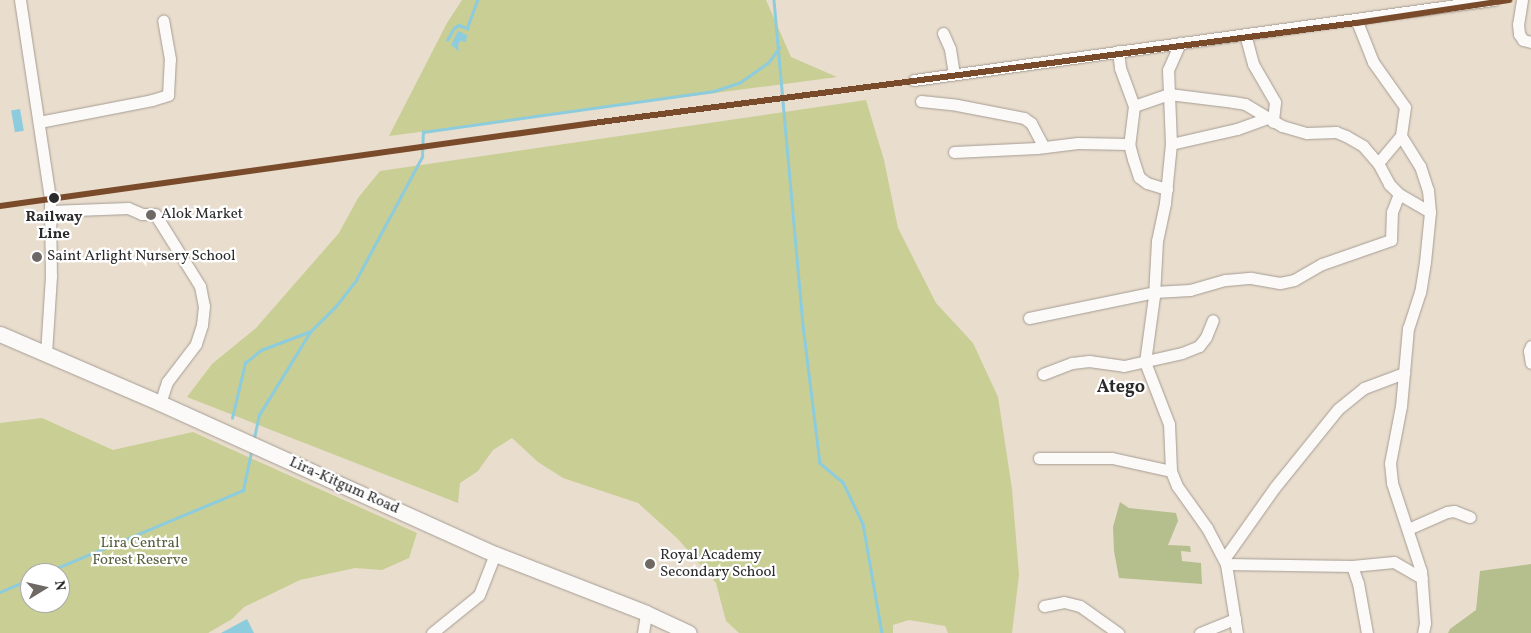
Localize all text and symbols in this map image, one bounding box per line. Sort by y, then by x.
marker: Railway Line [46,190,62,206]
place label: Alok Market [161,206,243,224]
place label: Railway Line [26,208,82,243]
marker: Alok Market [145,209,157,221]
place label: Saint Arlight Nursery School [47,248,236,266]
marker: Saint Arlight Nursery School [31,251,43,263]
district label: Atego [1097,377,1145,399]
street label: Lira-Kitgum Road [286,454,402,518]
park label: Lira Central Forest Reserve [92,534,188,569]
place label: Royal Academy Secondary School [660,546,776,581]
marker: Royal Academy Secondary School [644,558,656,570]
north arrow [20,563,70,613]
text: N [49,579,69,592]

